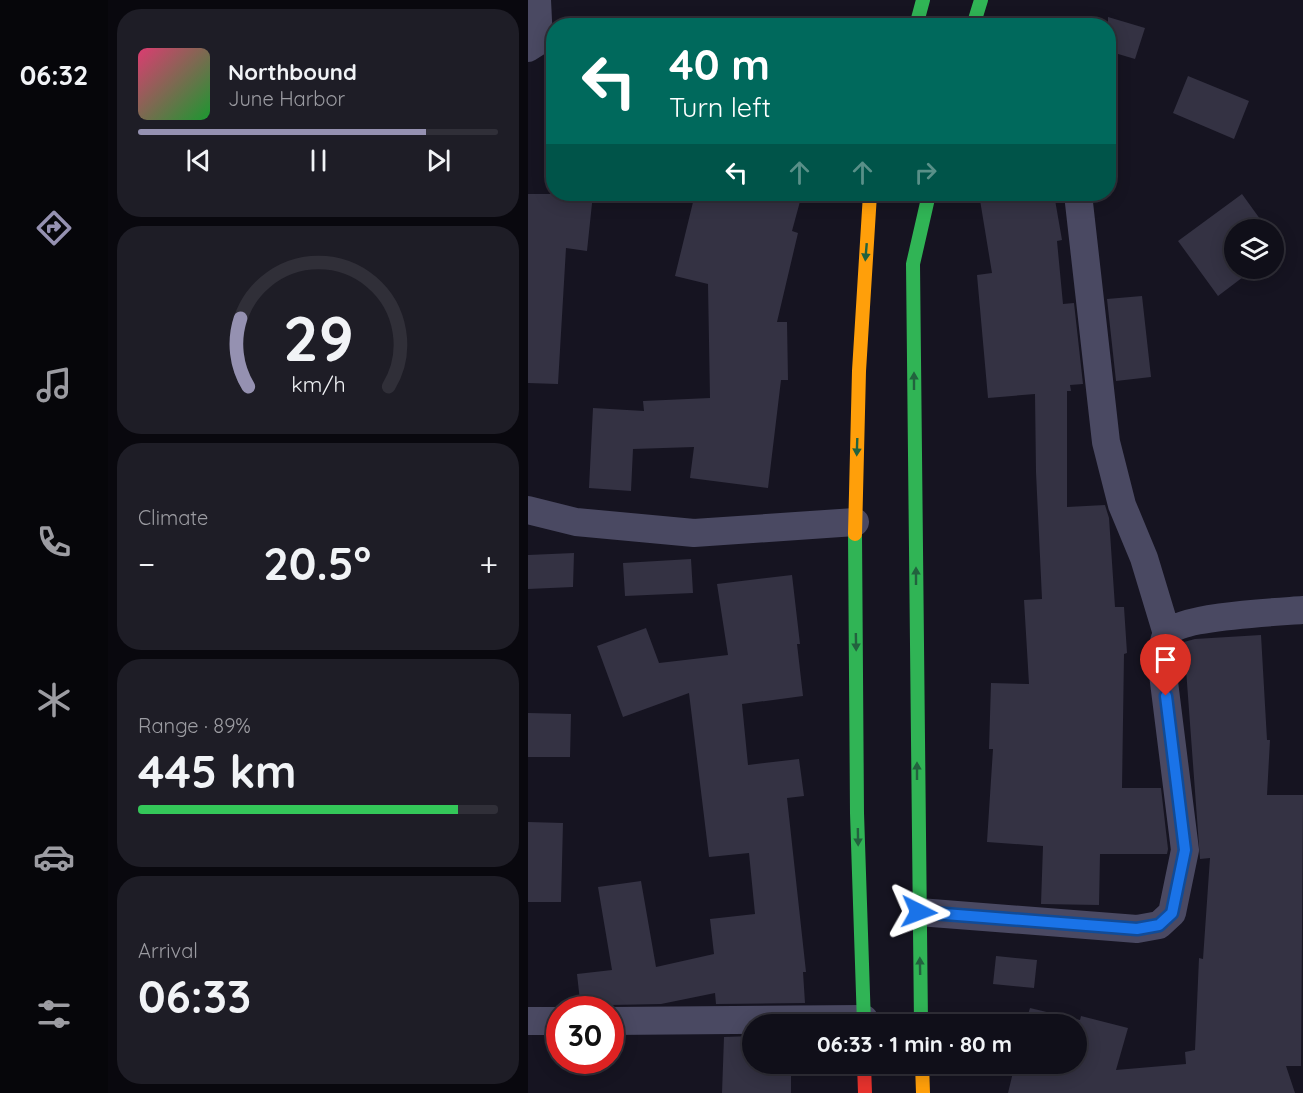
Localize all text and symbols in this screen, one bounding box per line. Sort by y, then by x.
text: 40 m [669,38,770,91]
icon: left [570,42,648,120]
text: 06:32 [20,58,88,92]
text: Northbound [228,58,357,86]
text: June Harbor [228,86,345,111]
text: Turn left [669,90,771,124]
icon: previous [182,144,215,177]
icon: pause [302,144,335,177]
icon: next [422,144,455,177]
icon: left [720,156,753,189]
icon: ahead [783,156,816,189]
icon: ahead [846,156,879,189]
icon: right [909,156,942,189]
icon: directions [33,207,75,249]
map controls [1224,219,1284,279]
button: layers [1224,219,1284,279]
one-way arrow [861,242,870,261]
text: 29 [283,299,353,377]
icon: music [33,364,75,406]
text: km/h [291,371,345,397]
one-way arrow [909,372,919,391]
one-way arrow [852,437,862,456]
text: Climate [138,505,208,530]
icon: phone [33,521,75,563]
text: 20.5° [263,535,371,591]
text: − [138,543,155,584]
text: + [479,543,498,584]
one-way arrow [911,567,921,586]
one-way arrow [851,632,861,651]
pin [1140,634,1191,696]
icon: arrive [1149,643,1182,676]
icon: climate [33,679,75,721]
text: Range · 89% [138,713,251,738]
text: 445 km [138,743,297,799]
one-way arrow [912,762,922,781]
one-way arrow [853,827,863,846]
icon: car [33,836,75,878]
position arrow [887,880,951,944]
text: Arrival [138,938,198,963]
one-way arrow [915,957,925,976]
text: 06:33 [138,968,251,1024]
icon: filters [33,993,75,1035]
speed limit sign: 30 [546,996,624,1074]
text: 06:33 · 1 min · 80 m [817,1030,1012,1058]

